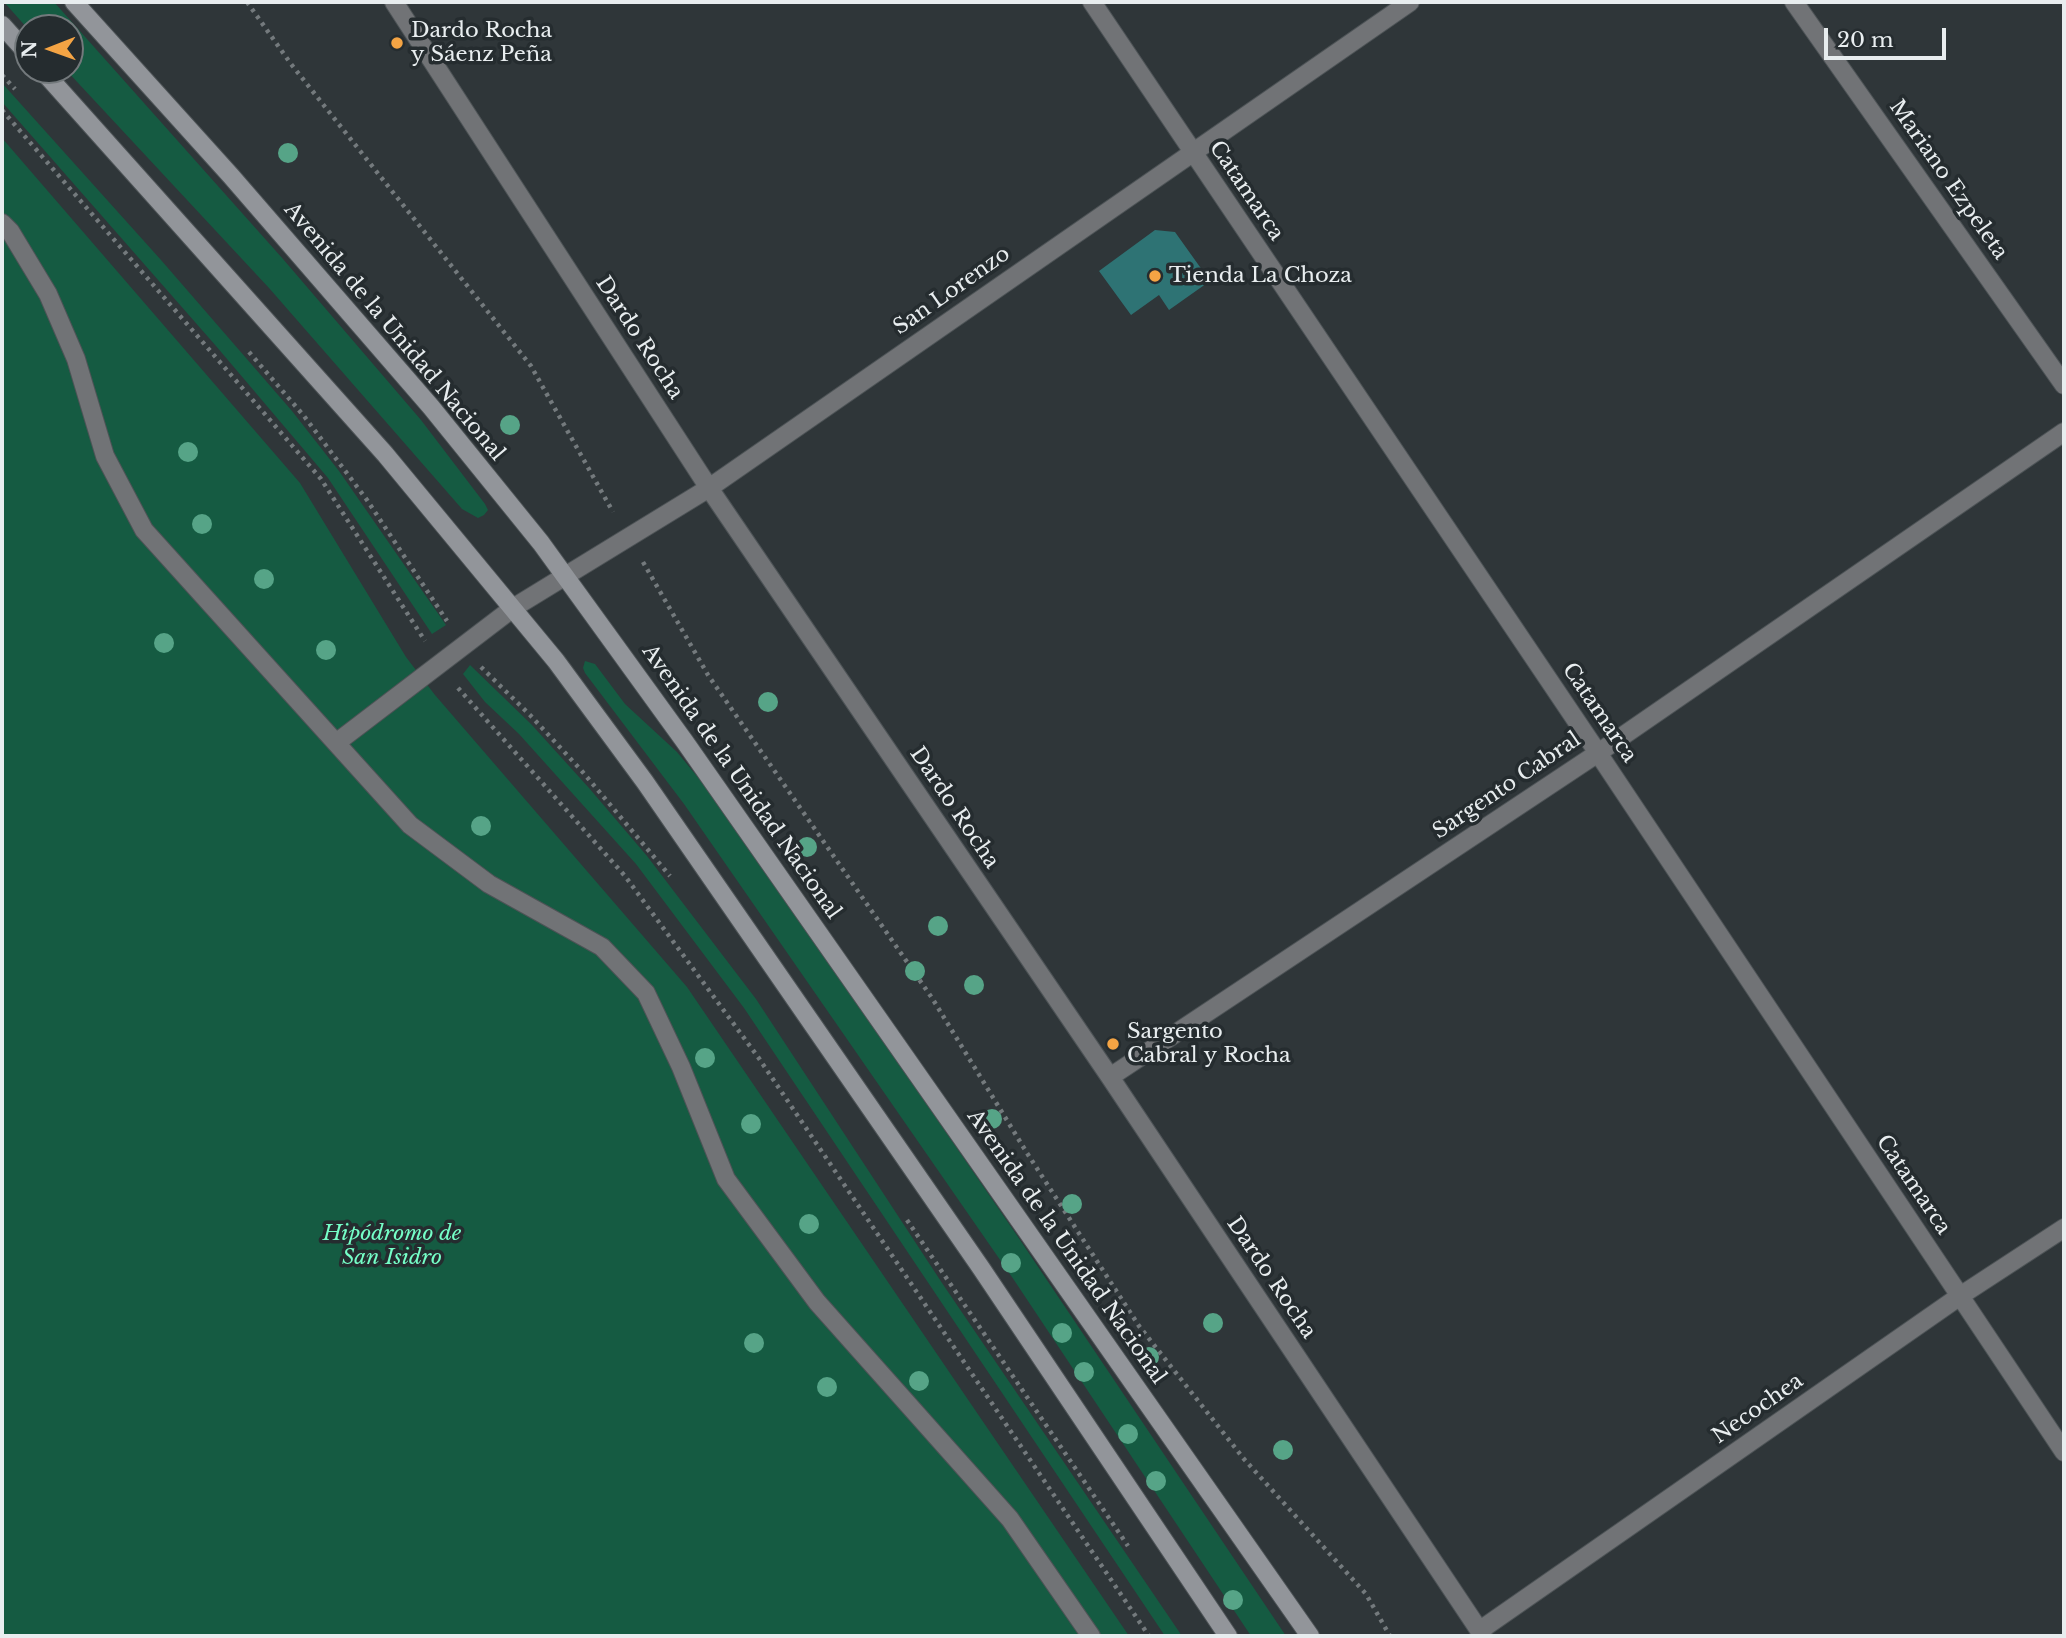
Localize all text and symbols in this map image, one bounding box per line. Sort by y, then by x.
north arrow [14,14,84,84]
scale bar [1828,14,1951,58]
place label: Dardo Rocha y Sáenz Peña [411,18,552,68]
text: 20 m [1837,27,1894,53]
marker: Dardo Rocha y Sáenz Peña [389,35,405,51]
text: N [18,40,41,58]
street label: Mariano Ezpeleta [1883,95,2013,265]
street label: Catamarca [1203,136,1289,246]
street label: Avenida de la Unidad Nacional [278,198,510,466]
street label: San Lorenzo [889,242,1015,340]
place label: Tienda La Choza [1169,263,1352,289]
marker: Tienda La Choza [1147,268,1163,284]
street label: Dardo Rocha [590,272,688,404]
street label: Avenida de la Unidad Nacional [636,640,846,924]
street label: Catamarca [1556,658,1642,768]
street label: Sargento Cabral [1428,727,1586,845]
street label: Dardo Rocha [904,742,1004,874]
place label: Sargento Cabral y Rocha [1127,1019,1291,1069]
marker: Sargento Cabral y Rocha [1105,1036,1121,1052]
street label: Avenida de la Unidad Nacional [961,1105,1171,1389]
street label: Catamarca [1870,1130,1956,1240]
street label: Dardo Rocha [1221,1212,1321,1344]
park label: Hipódromo de San Isidro [323,1221,461,1271]
street label: Necochea [1708,1369,1808,1449]

